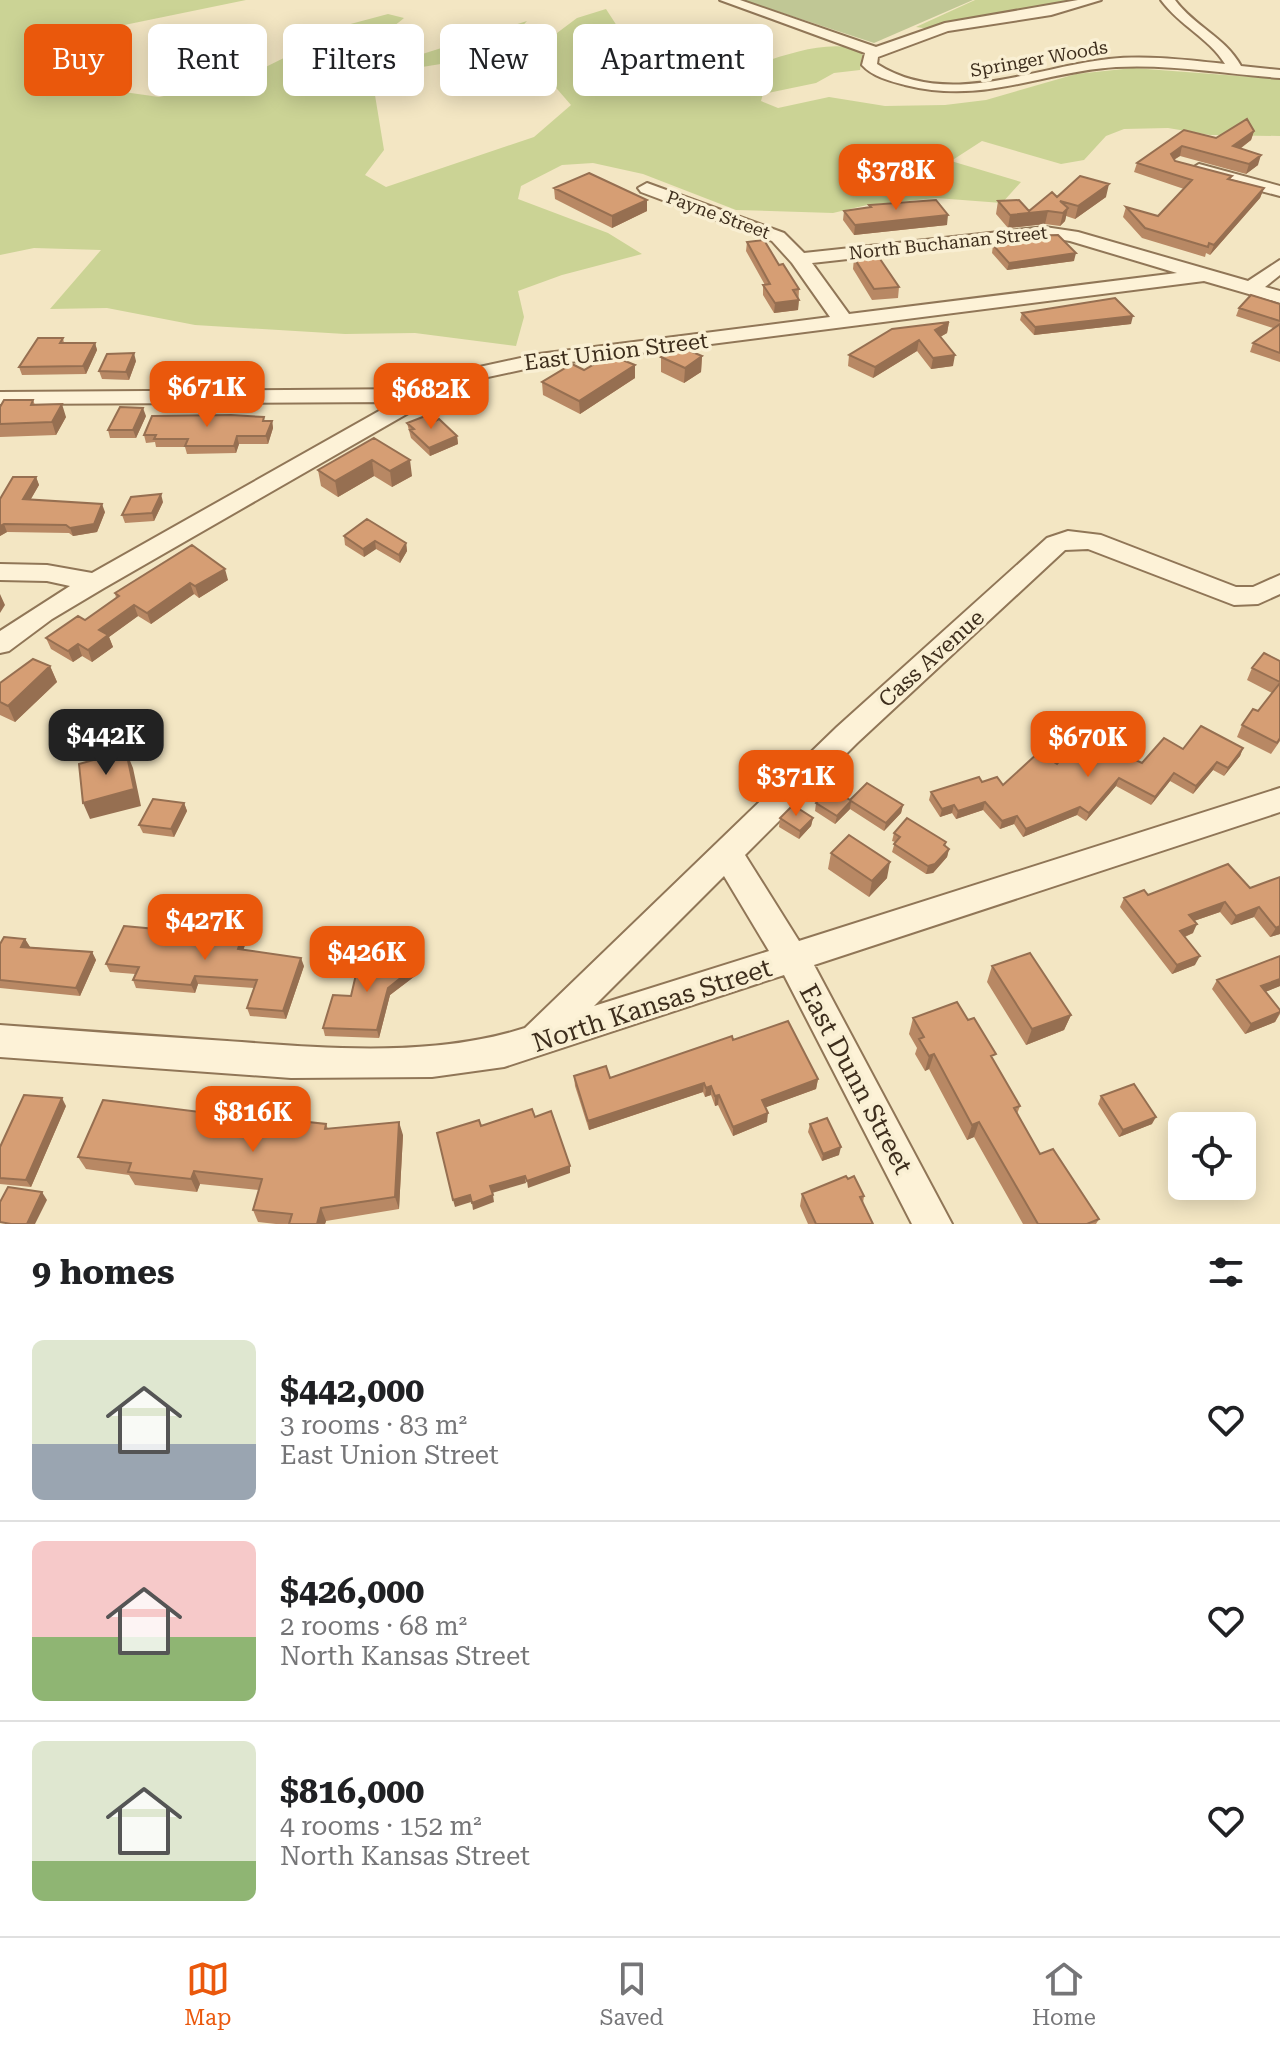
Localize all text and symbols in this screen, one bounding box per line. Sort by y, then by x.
chip: Buy [24,24,132,96]
chip: Rent [148,24,267,96]
chip: Filters [283,24,424,96]
chip: New [440,24,557,96]
chip: Apartment [573,24,773,96]
street label: Springer Woods [969,36,1109,81]
pin: $378K [840,144,952,212]
text: $378K [857,155,935,185]
street label: Payne Street [664,186,773,243]
street label: North Buchanan Street [848,222,1049,263]
street label: East Union Street [523,328,709,375]
pin: $671K [151,361,263,429]
pin: $682K [375,363,487,431]
text: $671K [168,372,246,402]
text: $682K [392,374,470,404]
street label: Cass Avenue [874,605,989,712]
pin: $442K [50,709,162,777]
pin: $670K [1032,711,1144,779]
text: $442K [67,720,145,750]
text: $670K [1049,722,1127,752]
pin: $371K [740,750,852,818]
text: $371K [757,761,835,791]
pin: $427K [149,894,261,962]
text: $427K [166,905,244,935]
pin: $426K [311,926,423,994]
text: $426K [328,937,406,967]
street label: North Kansas Street [529,952,776,1058]
street label: East Dunn Street [793,979,919,1179]
pin: $816K [197,1086,309,1154]
text: $816K [214,1097,292,1127]
map controls [1168,1112,1256,1200]
button: locate [1168,1112,1256,1200]
icon: filters [1204,1250,1248,1294]
text: 9 homes [32,1252,175,1292]
text: $442,000 [280,1370,424,1410]
icon: home [96,1372,192,1468]
icon: heart [1204,1398,1248,1442]
text: 3 rooms · 83 m² [280,1410,467,1440]
text: East Union Street [280,1440,499,1470]
text: $426,000 [280,1571,424,1611]
icon: home [96,1573,192,1669]
icon: heart [1204,1599,1248,1643]
text: 2 rooms · 68 m² [280,1611,467,1641]
text: North Kansas Street [280,1641,530,1671]
text: $816,000 [280,1771,424,1811]
icon: home [96,1773,192,1869]
icon: heart [1204,1799,1248,1843]
text: 4 rooms · 152 m² [280,1811,482,1841]
text: North Kansas Street [280,1841,530,1871]
tab: Map [184,1957,231,2030]
tab: Saved [600,1957,664,2030]
tab: Home [1032,1957,1096,2030]

